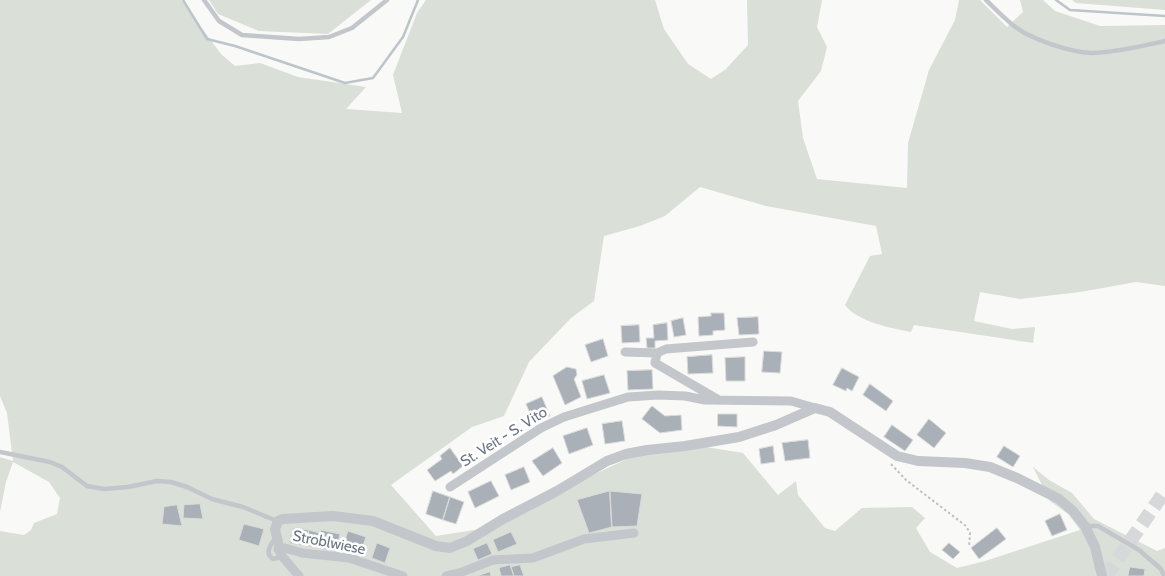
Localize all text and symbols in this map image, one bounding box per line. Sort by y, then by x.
street label: St. Veit - S. Vito [457,403,551,471]
street label: Stroblwiese [291,527,367,559]

